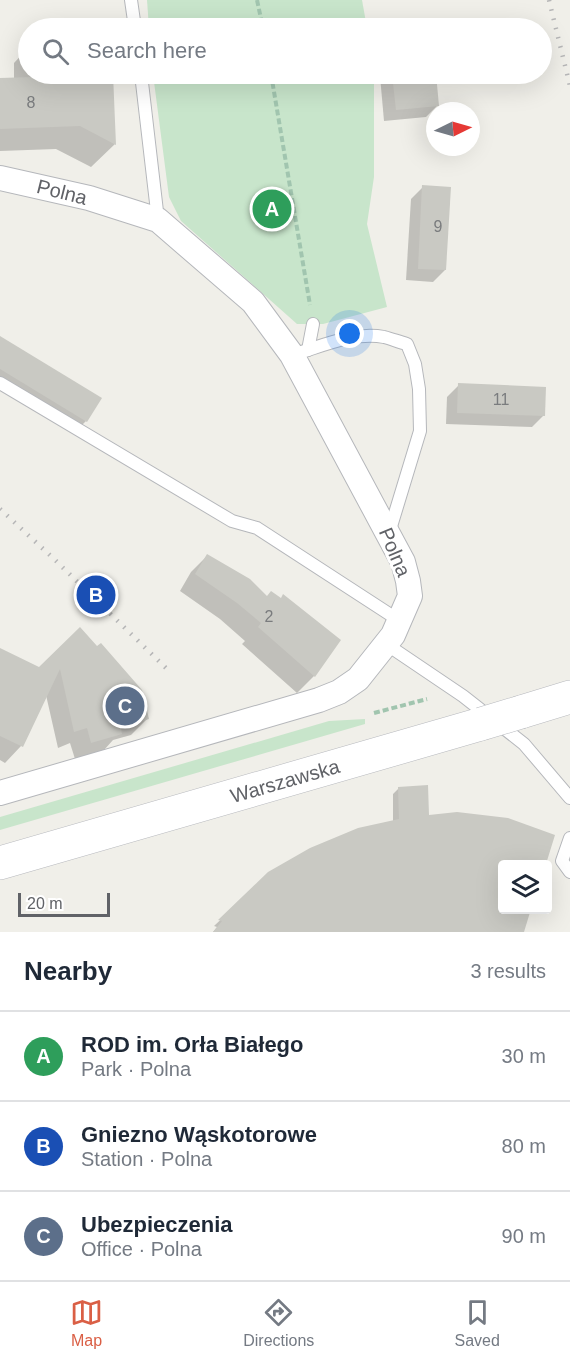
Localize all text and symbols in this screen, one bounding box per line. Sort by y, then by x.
search box [18,18,552,84]
icon: search [39,35,72,68]
text: Search here [87,38,207,63]
house number: 8 [27,94,36,111]
north arrow [426,102,480,156]
street label: Polna [35,175,90,209]
pin: A [252,186,292,232]
house number: 9 [434,218,443,235]
your location [335,319,364,348]
house number: 11 [493,391,509,408]
street label: Polna [375,524,415,581]
pin: B [76,572,116,618]
house number: 2 [265,608,274,625]
pin: C [106,684,144,728]
street label: Warszawska [228,755,343,807]
map controls [498,860,552,914]
button: layers [498,860,552,914]
scale bar [18,890,110,918]
text: 20 m [27,895,63,912]
text: Nearby [24,956,112,986]
text: 3 results [470,960,546,982]
text: ROD im. Orła Białego [81,1032,304,1057]
text: A [36,1045,51,1067]
text: 30 m [502,1045,546,1067]
text: Park · Polna [81,1058,191,1080]
text: Gniezno Wąskotorowe [81,1122,317,1147]
text: B [36,1135,51,1157]
text: 80 m [502,1135,546,1157]
text: Station · Polna [81,1148,212,1170]
text: Ubezpieczenia [81,1212,233,1237]
text: C [36,1225,51,1247]
text: 90 m [502,1225,546,1247]
text: Office · Polna [81,1238,202,1260]
tab: Map [70,1296,103,1350]
tab: Directions [243,1296,314,1350]
tab: Saved [455,1296,500,1350]

